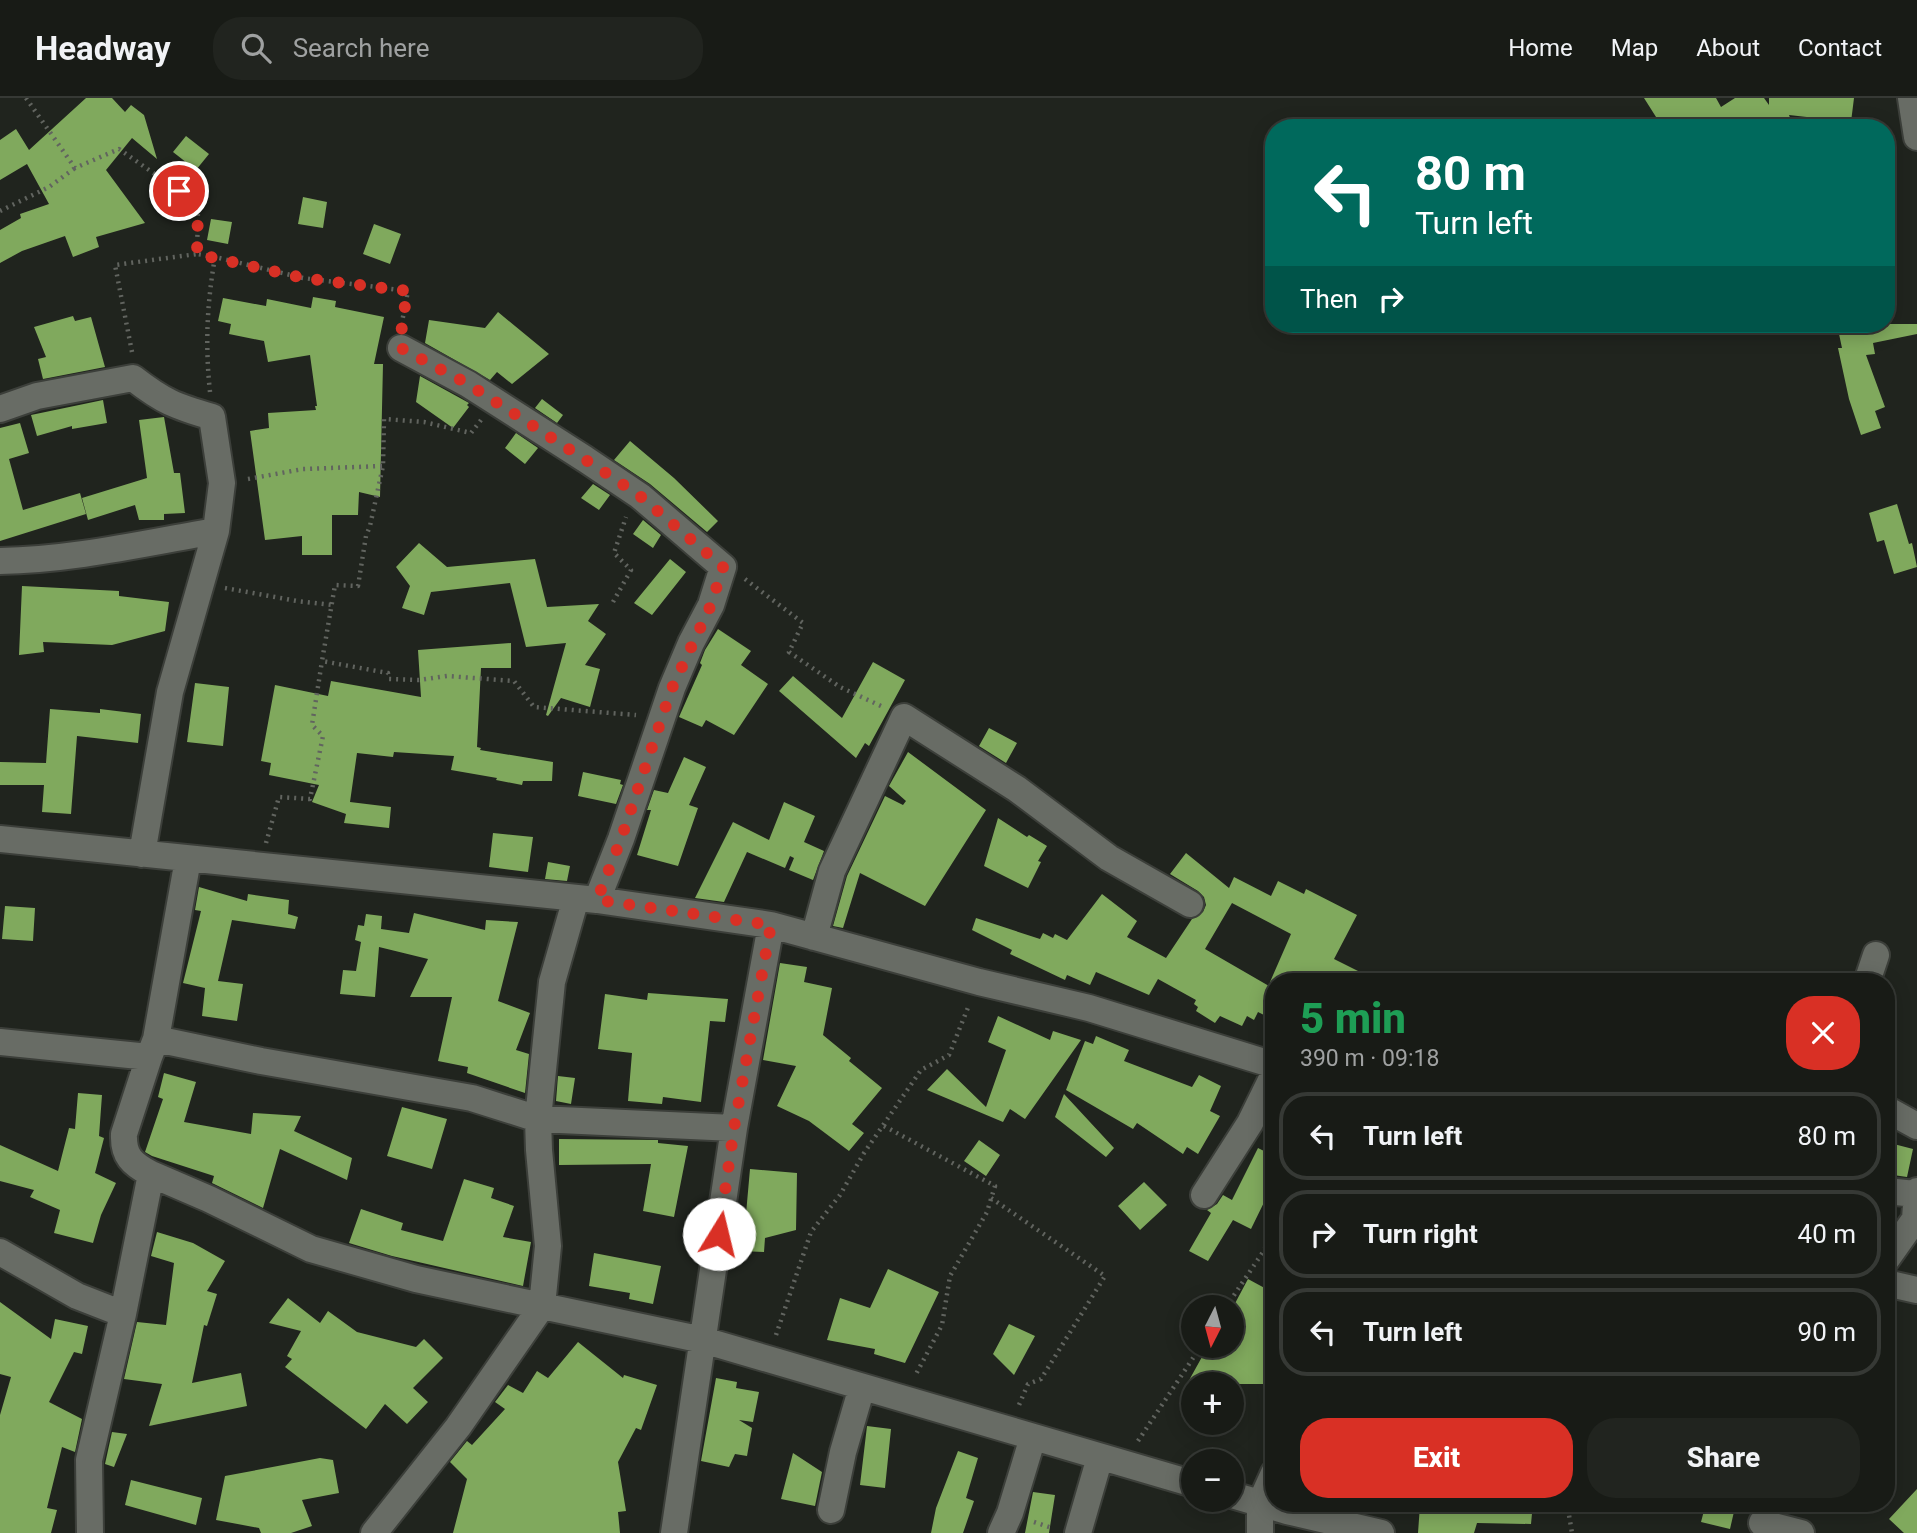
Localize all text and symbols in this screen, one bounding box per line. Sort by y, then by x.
search box [213,17,703,80]
text: Headway [35,29,171,68]
icon: search [237,29,275,67]
text: Search here [293,33,429,63]
text: Home [1508,34,1573,62]
text: Map [1611,34,1658,62]
text: About [1696,34,1760,62]
text: Contact [1798,34,1882,62]
text: 80 m [1415,145,1526,202]
icon: left [1300,147,1391,238]
pin [149,161,209,221]
icon: arrive [160,172,198,210]
text: Turn left [1415,204,1533,242]
icon: right [1372,280,1410,318]
text: Then [1300,284,1358,314]
text: 5 min [1300,994,1406,1043]
button: close [1786,996,1860,1070]
text: 390 m · 09:18 [1300,1045,1439,1072]
icon: left [1304,1117,1342,1155]
text: Turn left [1363,1121,1462,1151]
text: 80 m [1798,1121,1856,1151]
position arrow [682,1197,756,1271]
icon: right [1304,1215,1342,1253]
text: Turn right [1363,1219,1478,1249]
text: 40 m [1798,1219,1856,1249]
north arrow [1181,1295,1244,1358]
map controls [1181,1295,1244,1512]
icon: left [1304,1313,1342,1351]
text: Turn left [1363,1317,1462,1347]
text: 90 m [1798,1317,1856,1347]
button: + [1181,1372,1244,1435]
button: Exit [1300,1418,1573,1498]
button: Share [1587,1418,1860,1498]
button: − [1181,1449,1244,1512]

